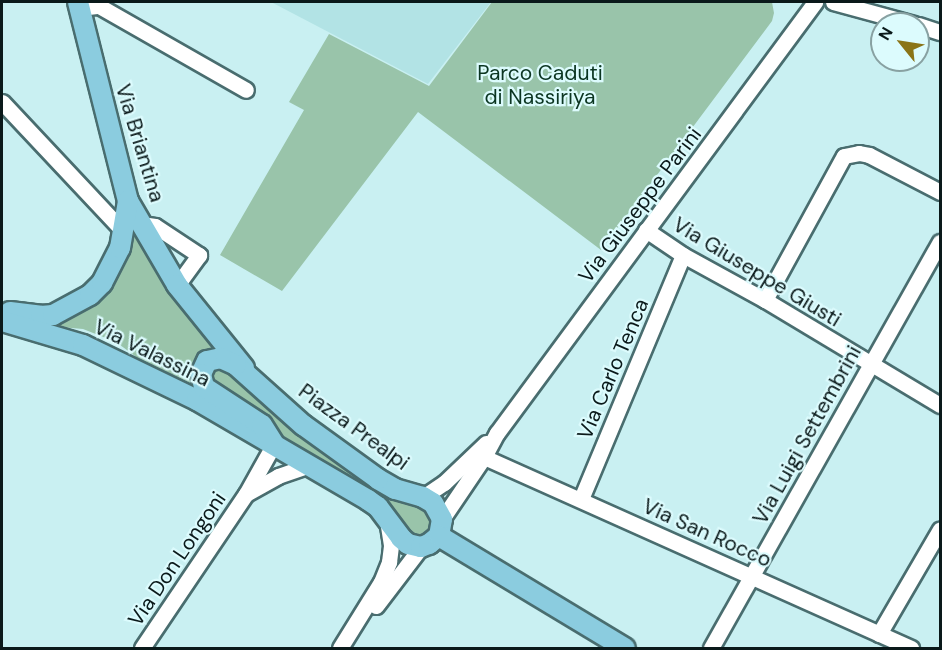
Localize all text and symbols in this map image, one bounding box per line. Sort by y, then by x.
north arrow [870,12,930,72]
text: N [874,23,898,44]
park label: Parco Caduti di Nassiriya [477,60,603,110]
street label: Via Briantina [110,81,170,205]
street label: Via Giuseppe Parini [573,122,707,288]
street label: Via Giuseppe Giusti [668,212,846,332]
street label: Via Carlo Tenca [572,295,654,443]
street label: Via Valassina [90,314,214,392]
street label: Via Luigi Settembrini [747,341,867,529]
street label: Piazza Prealpi [294,378,414,476]
street label: Via Don Longoni [123,487,231,631]
street label: Via San Rocco [639,493,775,573]

